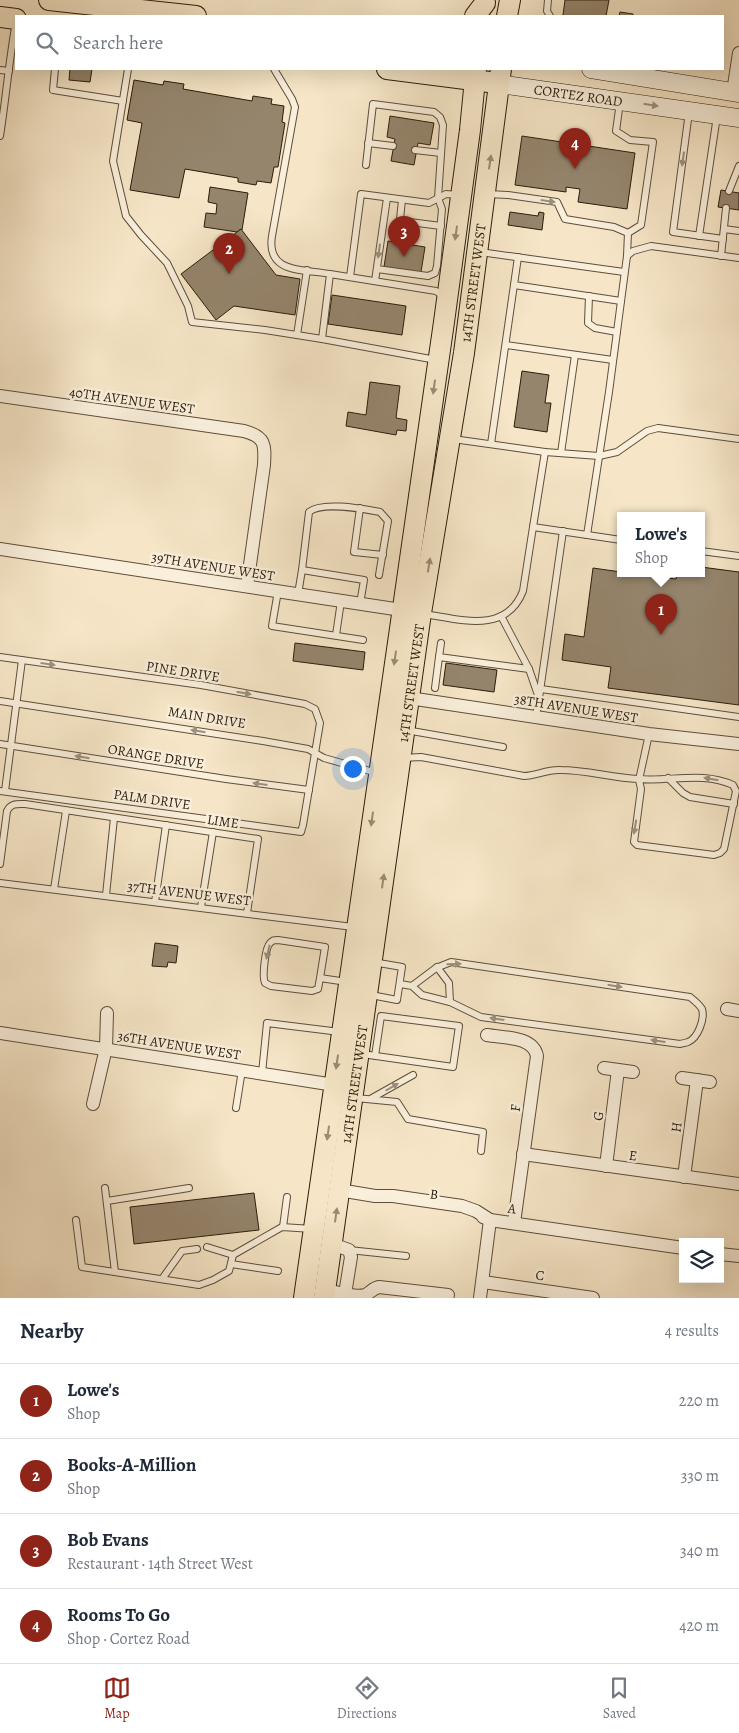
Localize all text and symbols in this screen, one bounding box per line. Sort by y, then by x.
search box [15,15,724,70]
icon: search [33,29,61,57]
text: Search here [73,30,163,56]
street label: CORTEZ ROAD [532,80,624,111]
one-way arrow [644,101,660,109]
pin: 4 [559,128,591,169]
one-way arrow [679,152,687,168]
one-way arrow [486,154,494,170]
one-way arrow [540,197,556,205]
pin: 3 [388,216,420,257]
street label: 14TH STREET WEST [457,222,491,343]
one-way arrow [451,225,459,241]
pin: 2 [213,233,245,274]
one-way arrow [375,243,383,259]
one-way arrow [430,379,438,395]
street label: 40TH AVENUE WEST [68,382,196,419]
popup [617,512,705,577]
text: Lowe's [635,521,687,547]
street label: 39TH AVENUE WEST [150,547,276,586]
text: Shop [635,547,668,569]
one-way arrow [426,557,434,573]
pin: 1 [645,594,677,635]
street label: 14TH STREET WEST [394,623,429,744]
one-way arrow [391,650,399,666]
street label: PINE DRIVE [145,656,221,687]
one-way arrow [41,660,57,668]
street label: 38TH AVENUE WEST [513,689,639,728]
one-way arrow [236,690,252,698]
street label: MAIN DRIVE [167,702,247,733]
one-way arrow [190,726,206,734]
street label: ORANGE DRIVE [106,740,205,773]
one-way arrow [74,752,90,760]
your location [340,756,366,782]
one-way arrow [703,774,719,782]
one-way arrow [252,780,268,788]
street label: PALM DRIVE [112,785,192,814]
street label: LIME [206,810,240,833]
one-way arrow [367,811,375,827]
one-way arrow [630,820,638,836]
one-way arrow [379,873,387,889]
street label: 37TH AVENUE WEST [126,877,252,911]
one-way arrow [264,945,272,960]
one-way arrow [446,959,462,967]
one-way arrow [607,982,623,990]
one-way arrow [488,1015,504,1023]
street label: 14TH STREET WEST [337,1024,373,1145]
street label: 36TH AVENUE WEST [116,1026,242,1065]
one-way arrow [649,1037,665,1045]
one-way arrow [333,1054,341,1070]
one-way arrow [384,1083,399,1091]
street label: F [506,1103,525,1113]
street label: G [588,1110,609,1122]
street label: H [666,1121,687,1134]
one-way arrow [323,1125,331,1141]
street label: E [628,1146,638,1165]
street label: B [428,1185,439,1204]
street label: A [506,1198,518,1219]
one-way arrow [332,1207,340,1223]
map controls [679,1238,724,1283]
button: layers [679,1238,724,1283]
street label: C [534,1265,546,1286]
text: Nearby [20,1317,83,1345]
text: 4 results [665,1320,719,1342]
text: Lowe's [67,1377,120,1403]
text: 1 [33,1390,39,1412]
text: 220 m [679,1390,719,1412]
text: Shop [67,1403,100,1425]
text: Books-A-Million [67,1452,197,1478]
text: 2 [32,1465,40,1487]
text: 330 m [681,1465,719,1487]
text: Shop [67,1478,100,1500]
text: Bob Evans [67,1527,149,1553]
text: 3 [33,1540,39,1562]
text: 340 m [680,1540,719,1562]
text: Restaurant · 14th Street West [67,1553,253,1575]
text: Rooms To Go [67,1602,170,1628]
text: 4 [32,1615,40,1637]
text: 420 m [679,1615,719,1637]
text: Shop · Cortez Road [67,1628,190,1650]
tab: Map [103,1674,131,1723]
tab: Directions [337,1674,397,1723]
tab: Saved [603,1674,636,1723]

